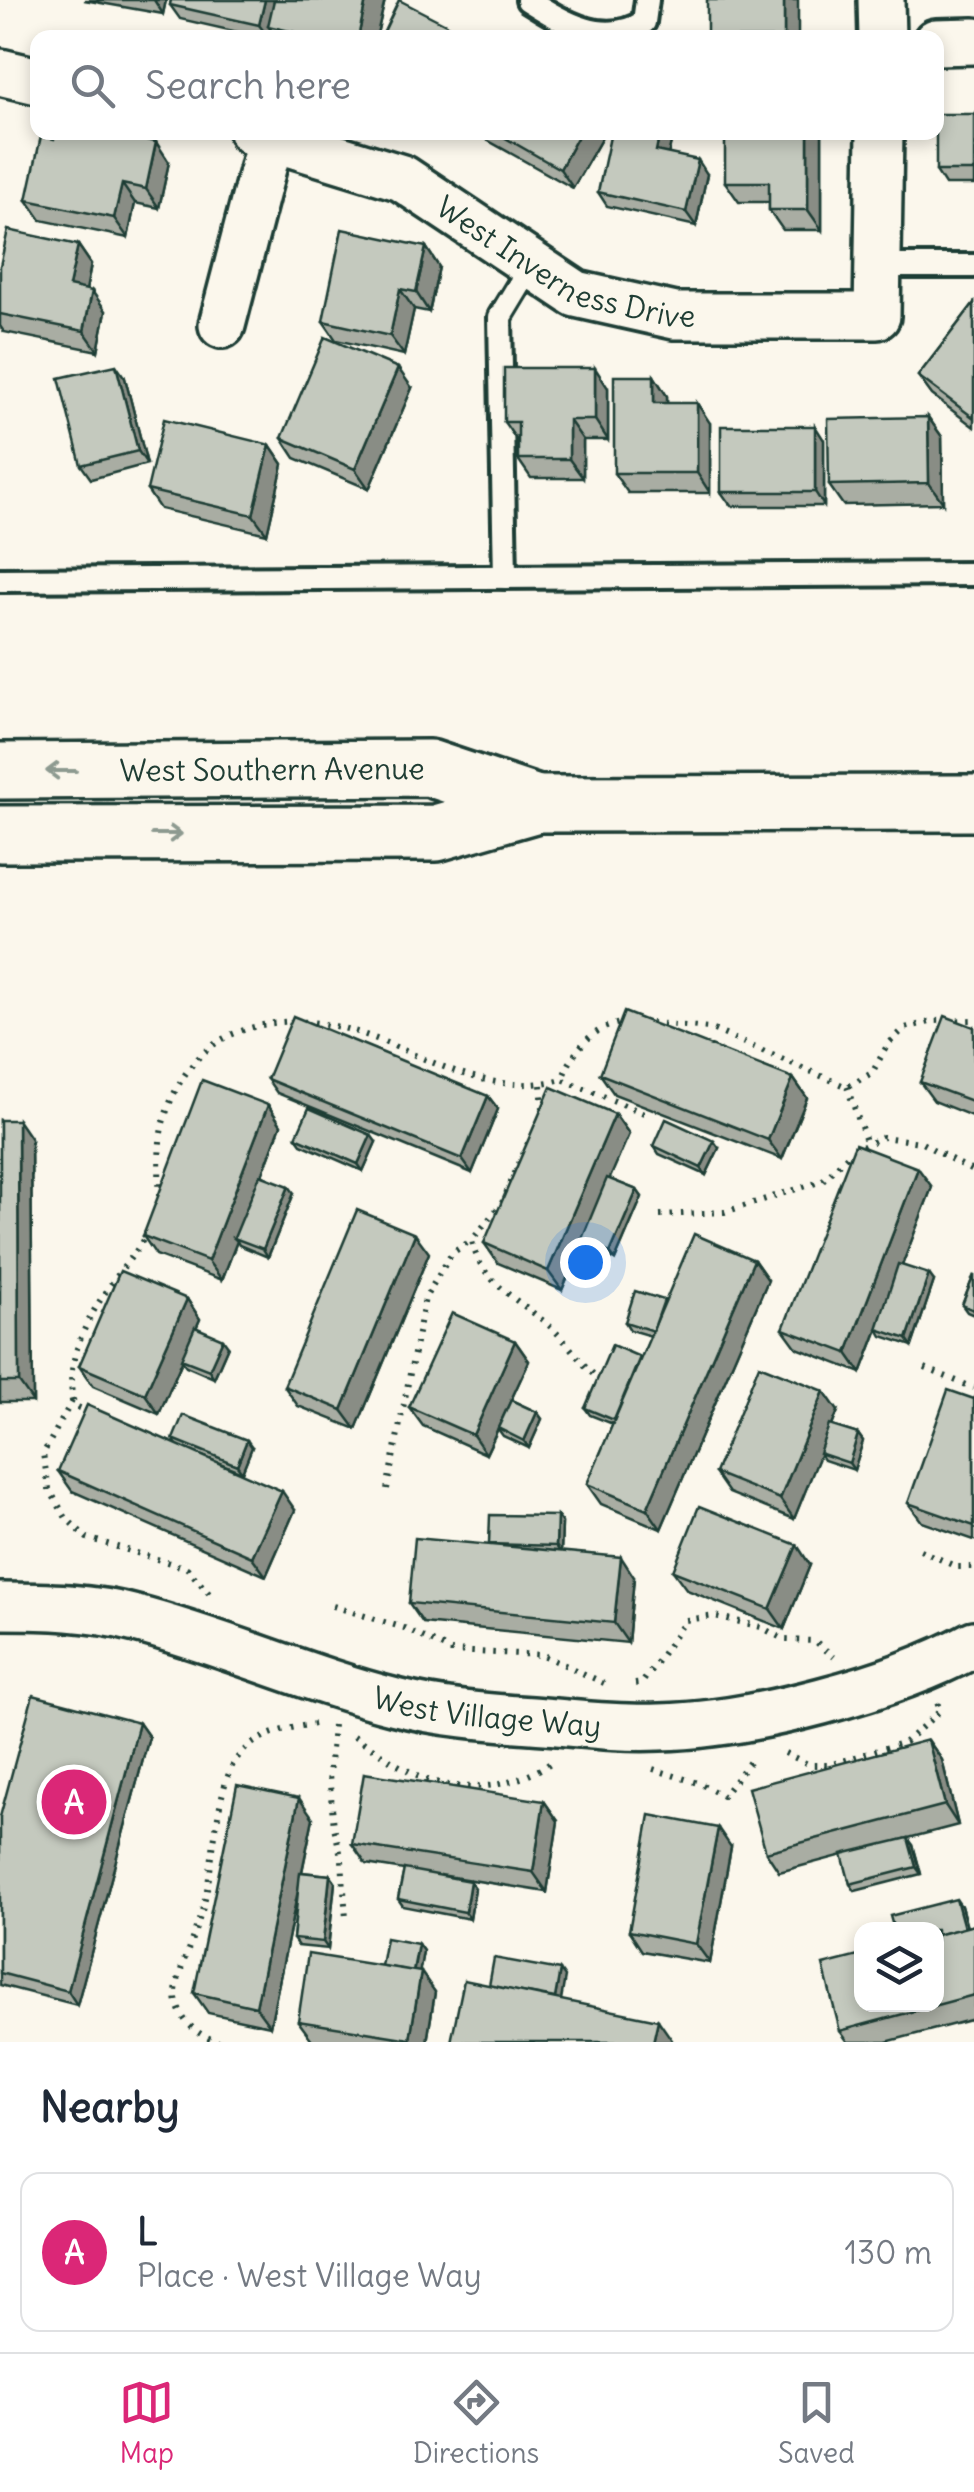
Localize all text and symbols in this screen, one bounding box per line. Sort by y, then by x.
search box [30,30,944,140]
icon: search [65,58,120,113]
text: Search here [145,62,351,109]
street label: West Inverness Drive [429,187,695,335]
street label: West Southern Avenue [119,749,425,789]
one-way arrow [45,762,78,780]
one-way arrow [150,824,183,844]
your location [560,1237,611,1288]
street label: West Village Way [369,1678,603,1745]
pin: A [42,1764,106,1840]
map controls [854,1922,944,2012]
button: layers [854,1922,944,2012]
text: Nearby [40,2081,179,2133]
text: L [137,2208,158,2255]
text: A [64,2232,85,2273]
text: 130 m [844,2232,932,2273]
text: Place · West Village Way [137,2255,482,2296]
tab: Map [119,2375,174,2471]
tab: Directions [413,2375,539,2471]
tab: Saved [778,2375,855,2471]

